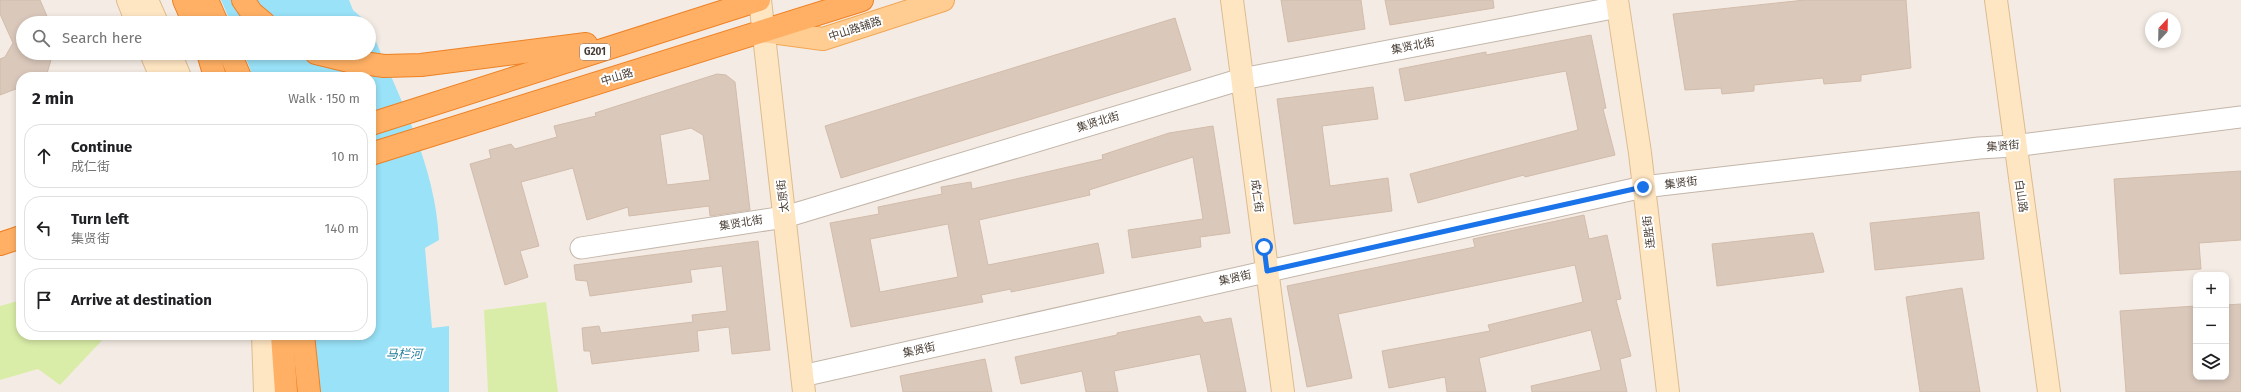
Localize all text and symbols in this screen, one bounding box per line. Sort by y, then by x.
north arrow [2145,12,2181,48]
street label: 中山路辅路 [827,14,883,44]
search box [16,16,376,60]
icon: search [30,27,52,49]
text: Search here [62,29,142,47]
street label: 集贤北街 [1390,35,1436,57]
road number: G201 [580,44,610,60]
street label: 中山路 [599,66,635,88]
text: 2 min [32,88,74,109]
text: Walk · 150 m [288,91,360,106]
street label: 集贤北街 [1075,109,1121,135]
text: Continue [71,138,132,156]
street label: 集贤街 [1986,138,2020,154]
icon: ahead [33,145,55,167]
text: 10 m [332,149,359,164]
text: 成仁街 [71,159,110,174]
street label: 集贤街 [1664,175,1698,191]
route end [1634,178,1652,196]
street label: 太原街 [775,179,791,213]
street label: 成仁街 [1249,179,1265,213]
street label: 白山路 [2012,179,2030,213]
text: Turn left [71,210,129,228]
street label: 集贤北街 [718,213,764,233]
street label: 连胜街 [1641,215,1657,249]
icon: left [33,217,55,239]
text: 140 m [325,221,359,236]
text: 集贤街 [71,231,110,246]
route start [1255,238,1273,256]
street label: 集贤街 [1217,268,1253,288]
map controls [2193,272,2229,380]
button: + [2193,272,2229,308]
icon: arrive [33,289,55,311]
text: Arrive at destination [71,291,212,309]
button: − [2193,308,2229,344]
street label: 集贤街 [901,340,937,360]
button: layers [2193,344,2229,380]
water label: 马栏河 [386,347,424,361]

